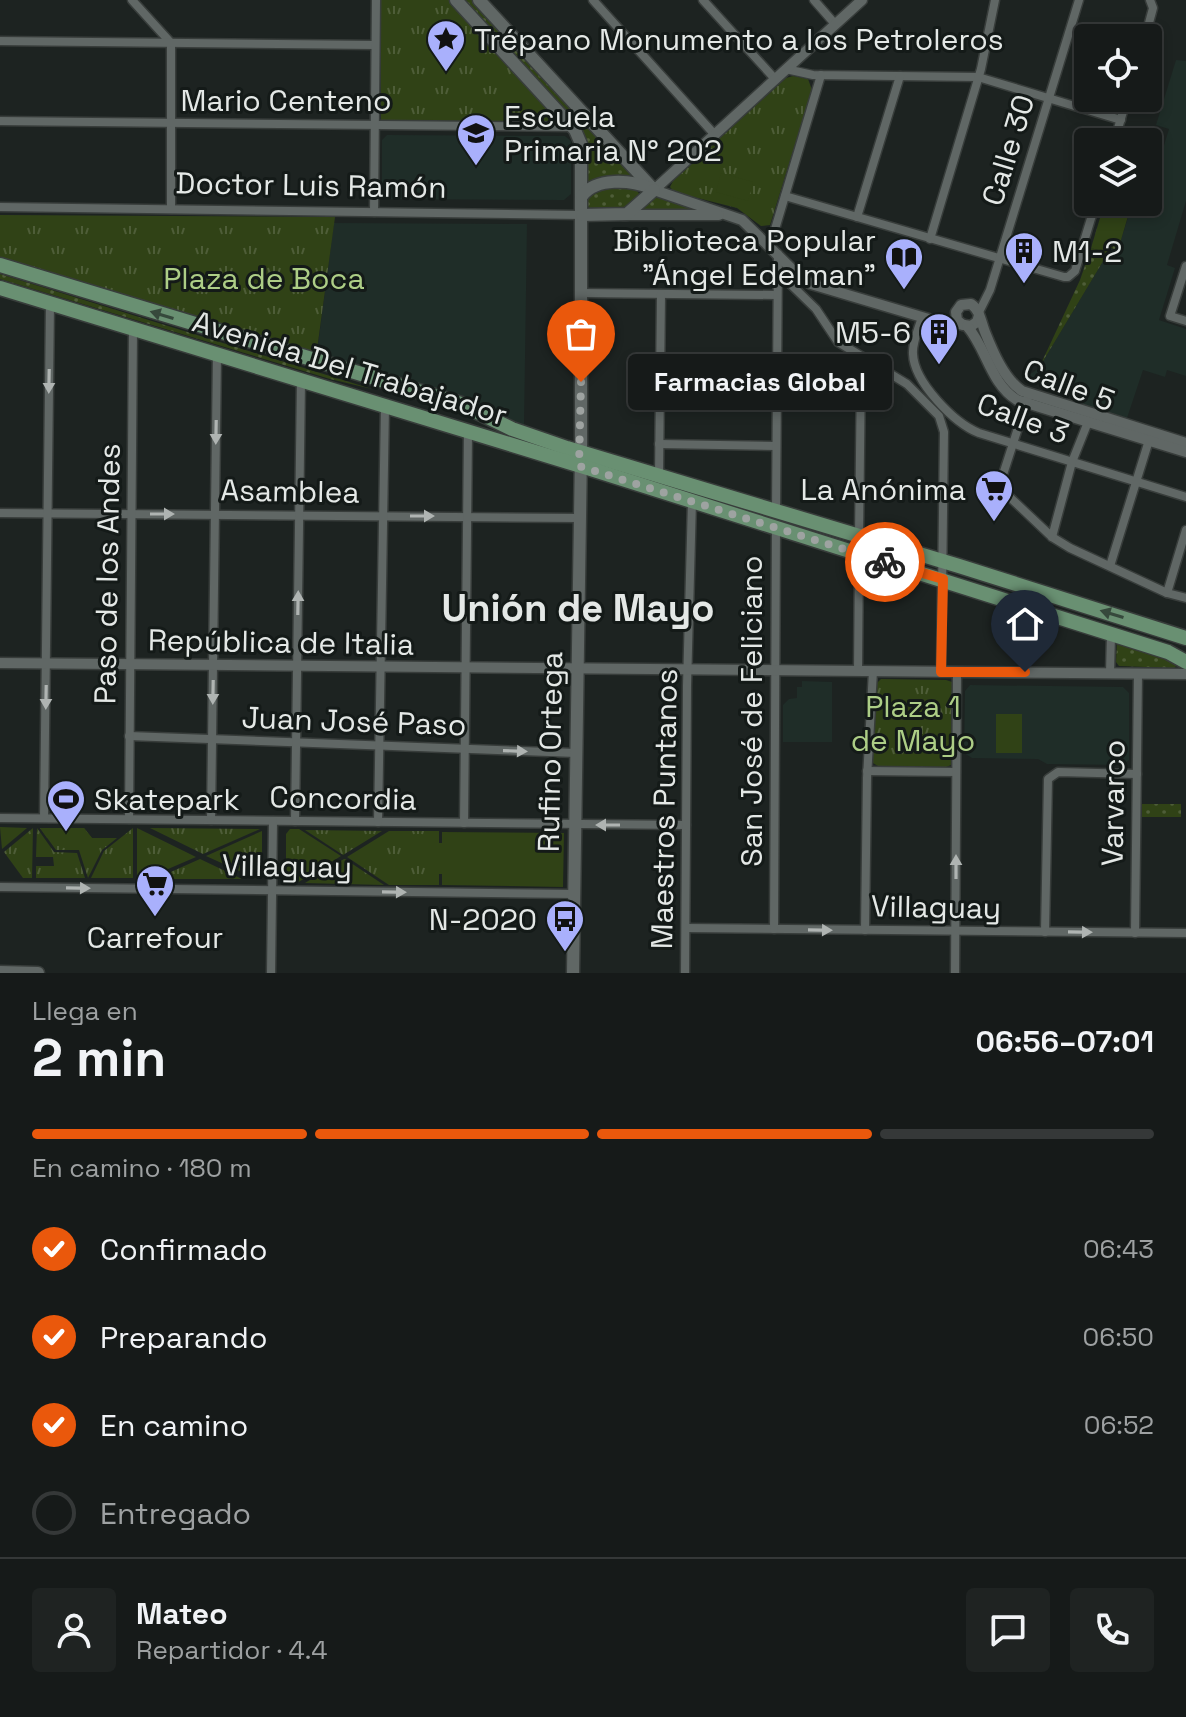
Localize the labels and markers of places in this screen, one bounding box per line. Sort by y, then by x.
place icon: Trépano Monumento a los Petroleros [425,18,467,73]
place label: Trépano Monumento a los Petroleros [474,20,1004,59]
place label: Escuela Primaria N° 202 [504,97,722,170]
school or university icon: Escuela Primaria N° 202 [455,112,497,167]
place label: Biblioteca Popular "Ángel Edelman" [613,221,876,294]
building icon: M1-2 [1003,230,1045,285]
place label: M1-2 [1052,232,1122,271]
library icon: Biblioteca Popular "Ángel Edelman" [883,236,925,291]
pin [547,300,615,382]
building icon: M5-6 [918,311,960,366]
place label: M5-6 [835,313,911,352]
callout: Farmacias Global [629,354,893,410]
supermarket icon: La Anónima [973,468,1015,523]
place label: La Anónima [800,470,966,509]
pin [991,590,1059,672]
sports icon: Skatepark [45,778,87,833]
place label: Skatepark [94,780,240,819]
supermarket icon: Carrefour [134,863,176,918]
bus stop icon: N-2020 [544,898,586,953]
place label: N-2020 [429,900,537,939]
place label: Carrefour [87,918,223,957]

